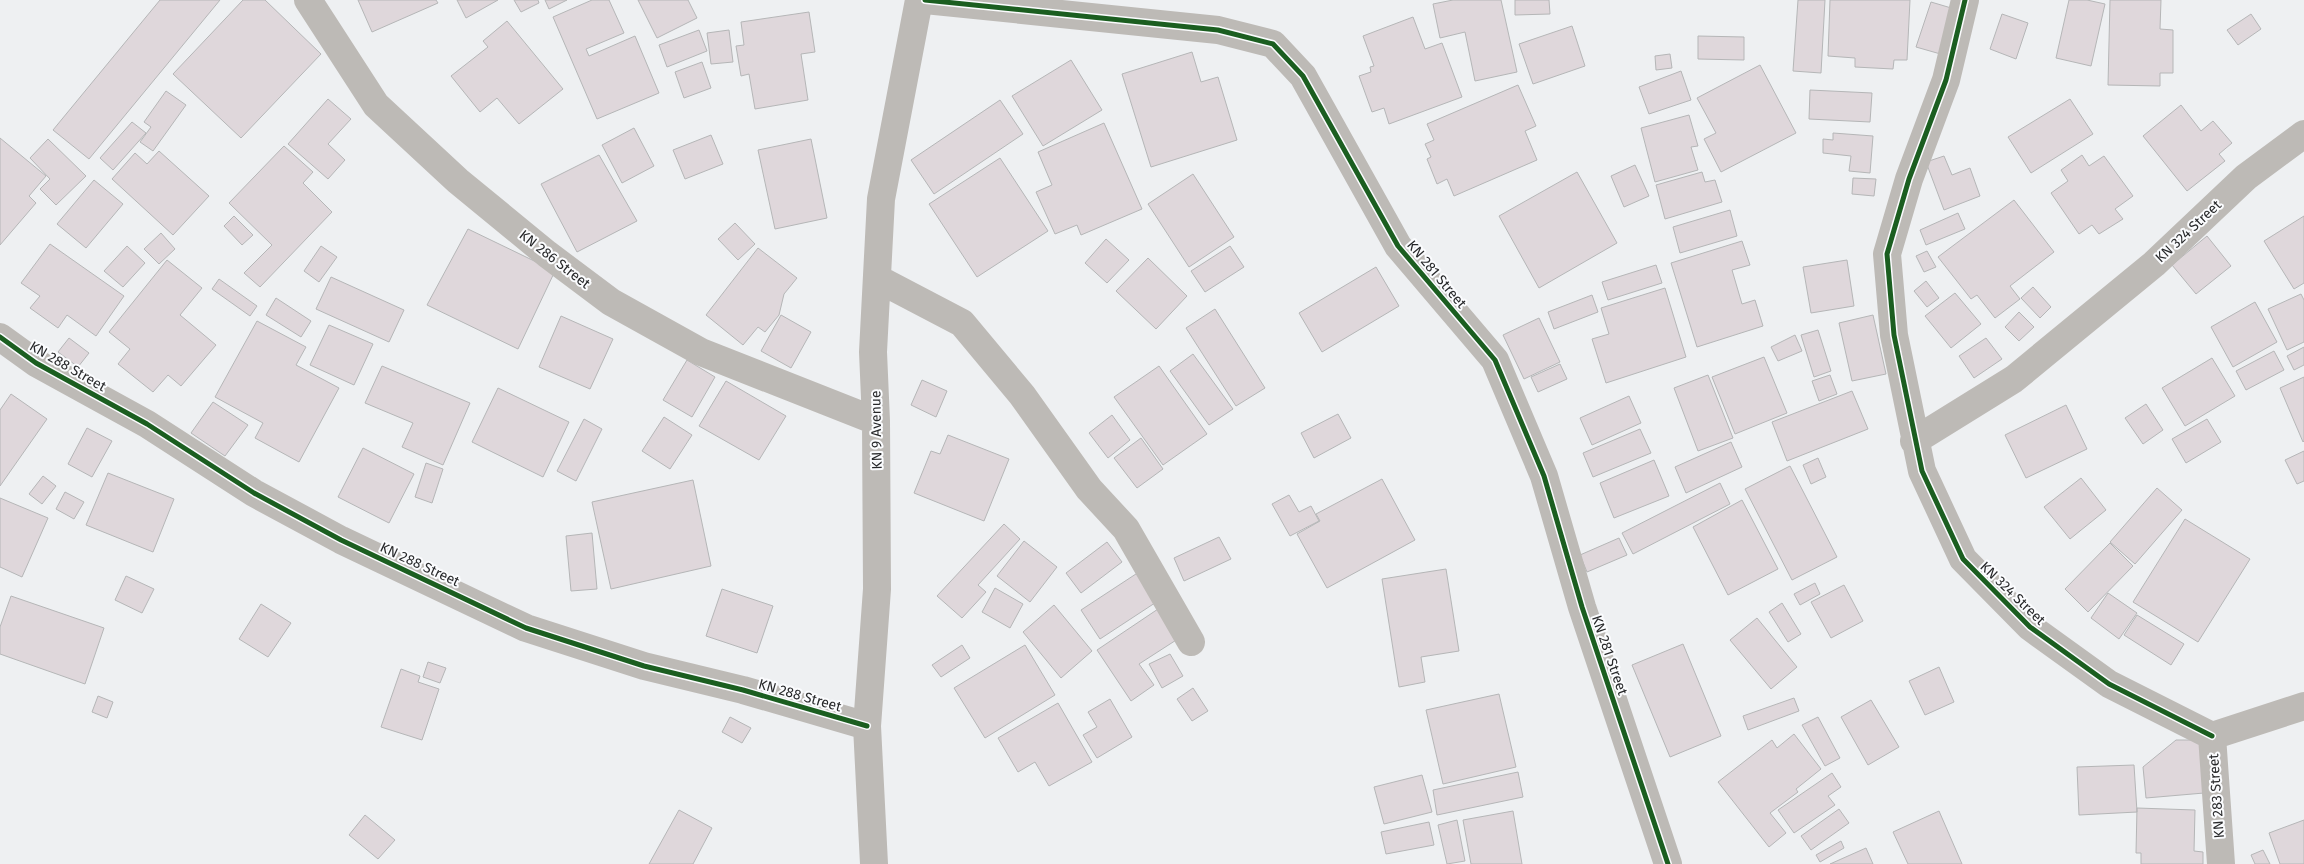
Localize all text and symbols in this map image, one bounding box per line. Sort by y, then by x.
street label: KN 324 Street [2152,196,2226,266]
street label: KN 286 Street [516,226,594,293]
street label: KN 281 Street [1403,237,1471,312]
street label: KN 288 Street [26,338,110,396]
street label: KN 9 Avenue [867,390,886,470]
street label: KN 288 Street [377,539,463,591]
street label: KN 324 Street [1977,558,2049,629]
street label: KN 281 Street [1588,613,1631,698]
street label: KN 288 Street [756,676,844,716]
street label: KN 283 Street [2205,752,2228,839]

